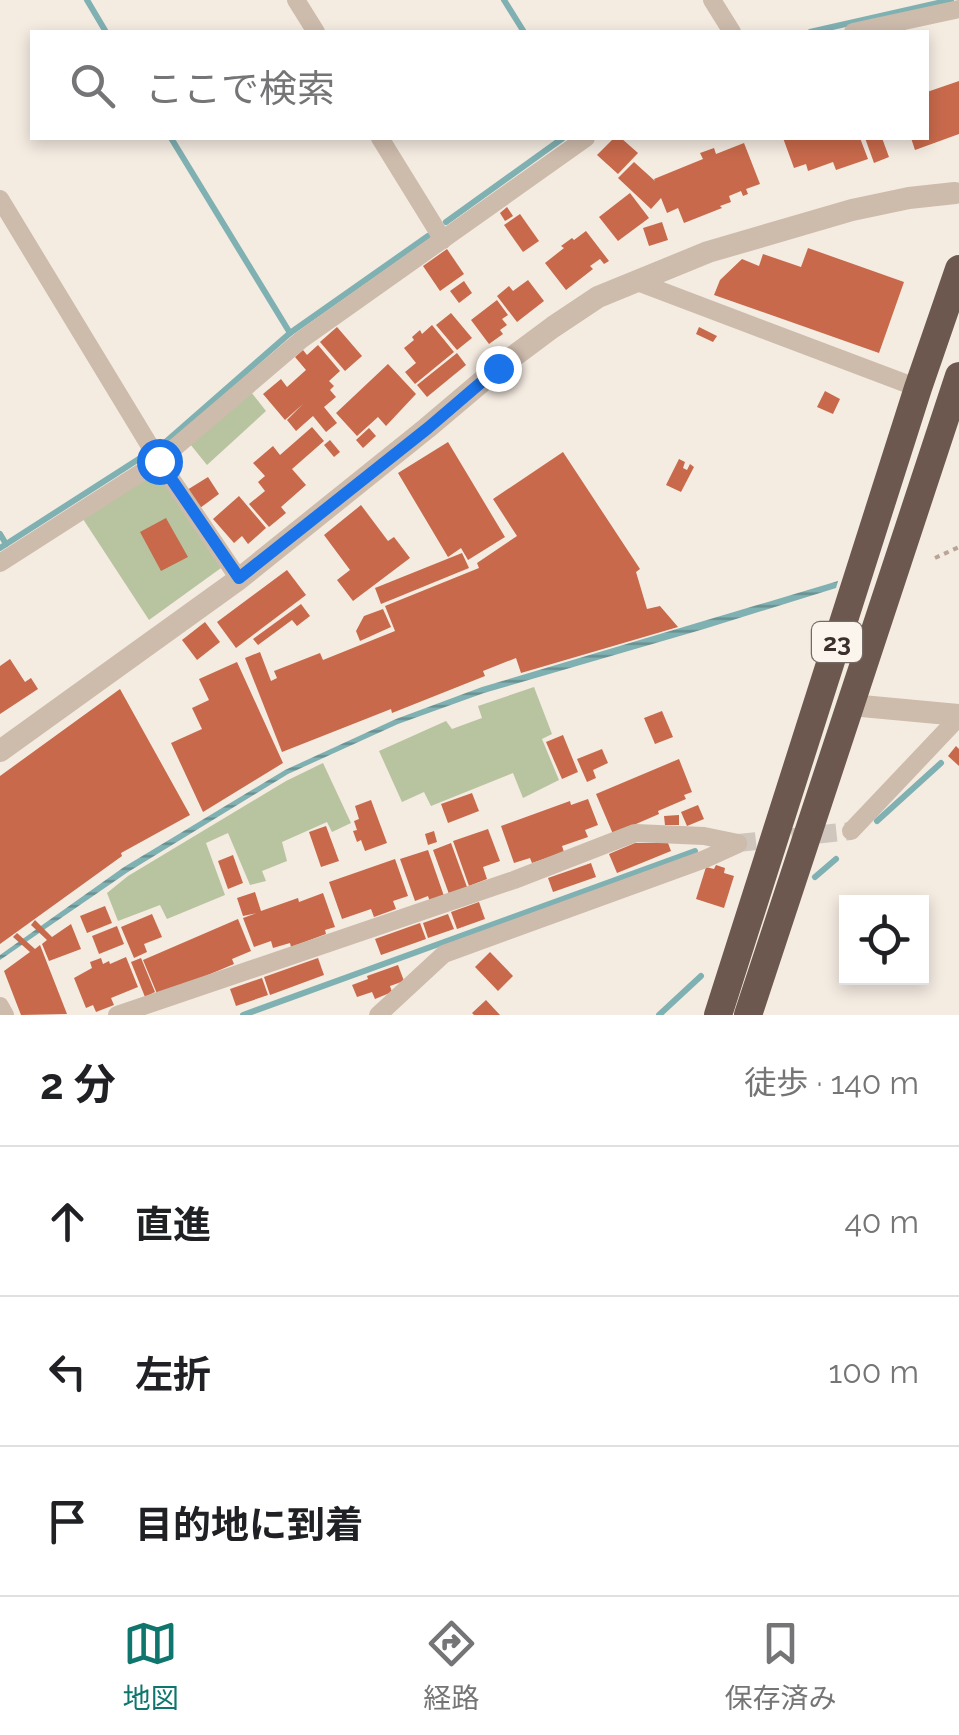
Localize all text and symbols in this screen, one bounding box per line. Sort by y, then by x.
search box [30,30,929,140]
icon: search [65,58,120,113]
text: ここで検索 [145,66,335,111]
route end [476,346,522,392]
route start [137,439,183,485]
road number: 23 [812,622,862,662]
map controls [839,895,929,985]
button: locate [839,895,929,985]
text: 2 分 [40,1060,116,1109]
text: 徒歩 · 140 m [744,1064,919,1101]
icon: ahead [40,1194,95,1249]
text: 直進 [135,1202,211,1247]
text: 40 m [844,1203,919,1240]
icon: left [40,1344,95,1399]
text: 左折 [135,1352,211,1397]
text: 100 m [829,1353,919,1390]
icon: arrive [40,1494,95,1549]
text: 目的地に到着 [135,1502,363,1547]
tab: 地図 [122,1616,179,1716]
tab: 経路 [423,1616,480,1716]
tab: 保存済み [724,1616,837,1716]

